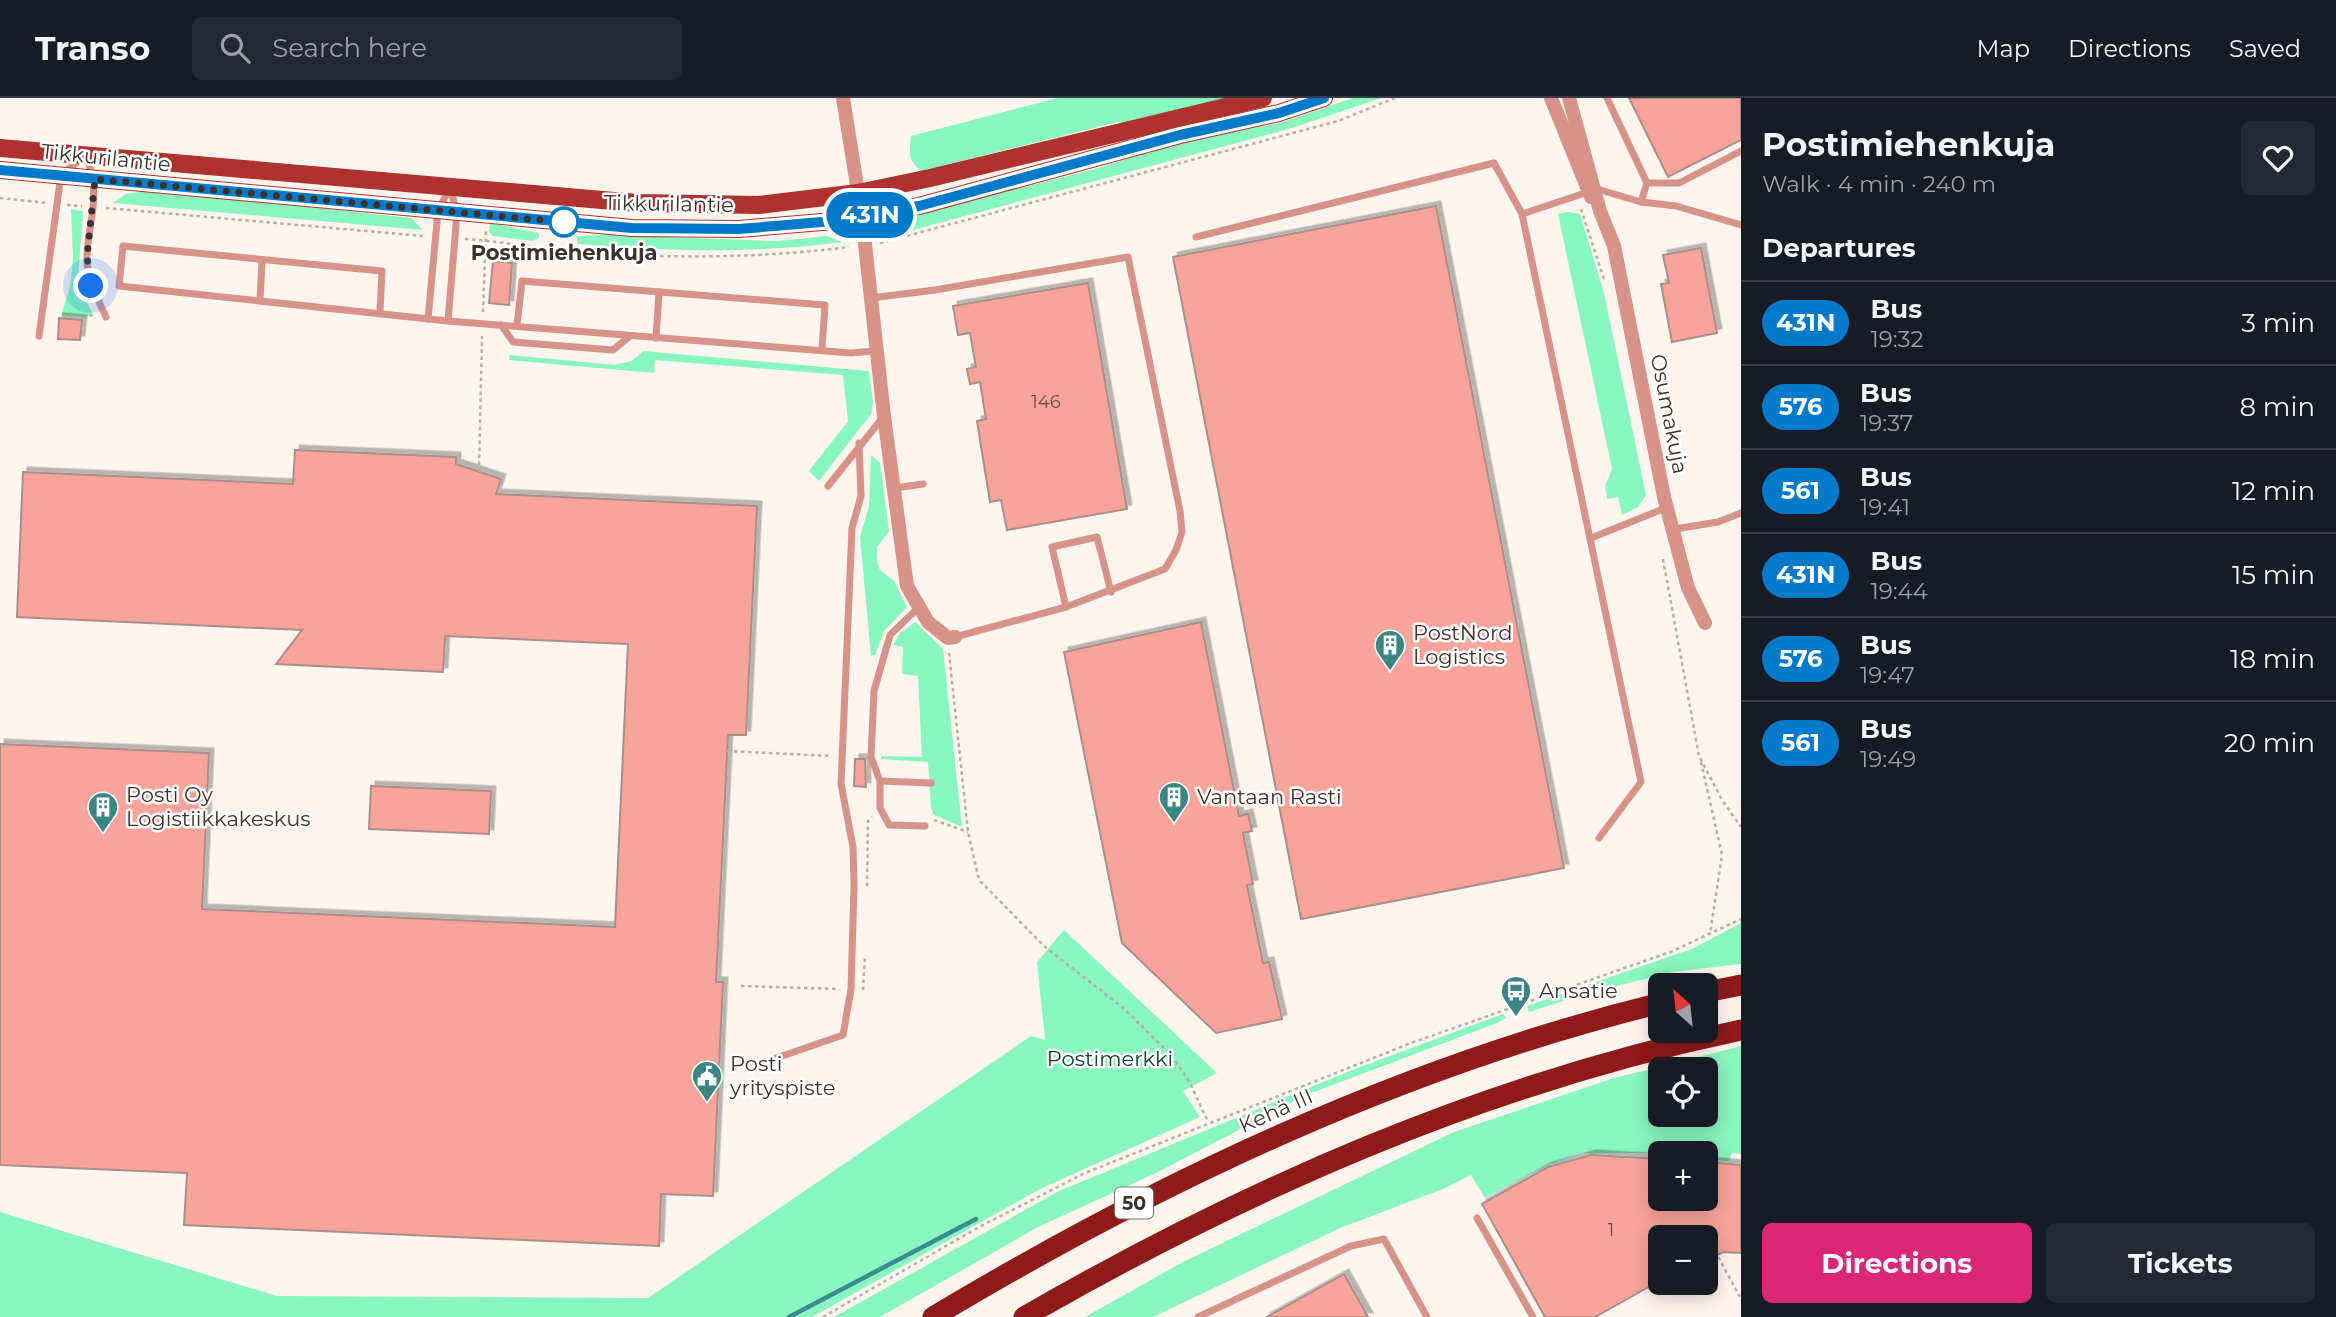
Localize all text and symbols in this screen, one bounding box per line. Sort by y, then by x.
search box [192,17,682,80]
text: Transo [35,28,150,68]
icon: search [216,29,254,67]
text: Search here [272,32,427,64]
text: Map [1977,34,2030,63]
text: Directions [2068,34,2191,63]
text: Saved [2229,34,2301,63]
button: heart [2241,121,2315,195]
text: Postimiehenkuja [1762,124,2055,164]
street label: Tikkurilantie [40,138,172,177]
text: Walk · 4 min · 240 m [1762,170,1996,198]
street label: Tikkurilantie [604,190,734,217]
line badge: 431N [821,192,919,238]
text: 431N [840,200,900,229]
marker: Postimiehenkuja [549,207,579,237]
text: Departures [1762,232,1916,264]
place label: Postimiehenkuja [471,240,657,265]
your location [73,268,108,303]
text: Bus [1870,293,1922,325]
text: 3 min [2241,307,2315,339]
text: 431N [1776,308,1835,337]
text: 19:32 [1870,325,1924,353]
street label: Osumakuja [1646,352,1693,476]
text: Bus [1860,377,1912,409]
house number: 146 [1031,391,1061,413]
text: 8 min [2239,391,2315,423]
text: 576 [1779,392,1822,421]
text: 19:37 [1860,409,1913,437]
text: Bus [1860,461,1912,493]
text: 12 min [2232,475,2315,507]
text: 561 [1781,476,1820,505]
text: 19:41 [1860,493,1910,521]
text: Bus [1870,545,1922,577]
text: 15 min [2232,559,2315,591]
text: 431N [1776,560,1835,589]
text: 19:44 [1870,577,1928,605]
place label: PostNord Logistics [1413,620,1512,669]
building icon: PostNord Logistics [1373,628,1407,672]
text: Bus [1860,629,1912,661]
text: 18 min [2230,643,2315,675]
text: 576 [1779,644,1822,673]
text: 19:47 [1860,661,1915,689]
text: Bus [1860,713,1912,745]
text: 20 min [2224,727,2315,759]
text: 561 [1781,728,1820,757]
text: 19:49 [1860,745,1916,773]
building icon: Vantaan Rasti [1157,780,1191,824]
place label: Posti Oy Logistiikkakeskus [126,782,311,831]
place label: Vantaan Rasti [1197,784,1342,809]
building icon: Posti Oy Logistiikkakeskus [86,790,120,834]
north arrow [1648,973,1718,1043]
map controls [1648,973,1718,1295]
bus stop icon: Ansatie [1499,974,1533,1018]
place label: Ansatie [1539,978,1618,1003]
park label: Postimerkki [1047,1046,1173,1071]
place label: Posti yrityspiste [729,1051,835,1100]
button: locate [1648,1057,1718,1127]
public building icon: Posti yrityspiste [690,1059,724,1103]
street label: Kehä III [1235,1083,1317,1138]
button: + [1648,1141,1718,1211]
road number: 50 [1115,1188,1153,1218]
house number: 1 [1608,1219,1614,1241]
button: Directions [1762,1223,2032,1303]
button: Tickets [2046,1223,2315,1303]
button: − [1648,1225,1718,1295]

